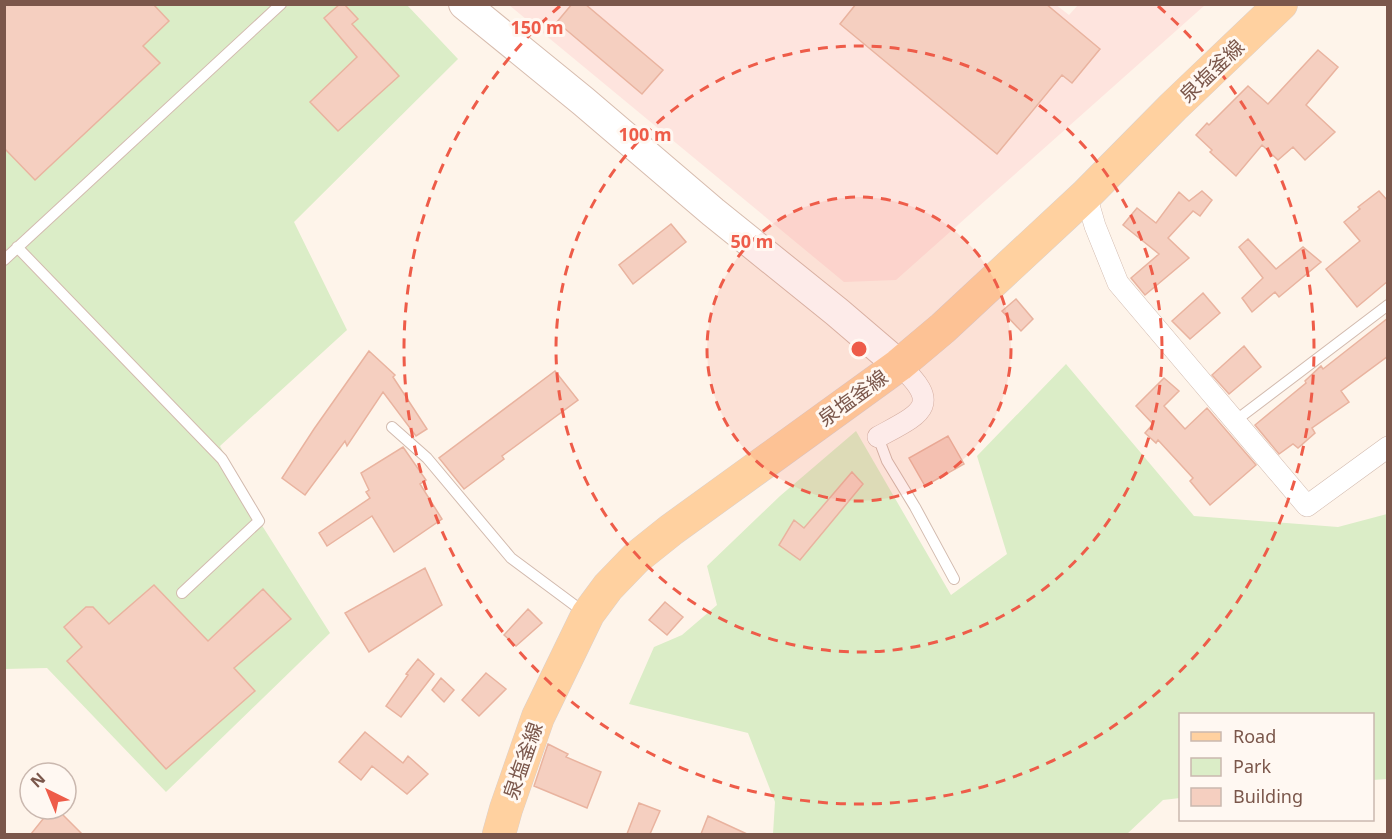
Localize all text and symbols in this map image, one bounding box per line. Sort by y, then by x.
text: 150 m [510,15,564,39]
street label: 泉塩釜線 [1174,33,1250,108]
text: 100 m [618,122,672,146]
text: 50 m [731,229,773,253]
centre of rings [849,339,869,359]
street label: 泉塩釜線 [812,363,893,432]
legend [1179,713,1374,821]
street label: 泉塩釜線 [497,719,548,803]
text: Road [1233,724,1276,748]
text: Park [1233,754,1271,778]
north arrow [18,761,78,821]
text: N [26,768,50,793]
text: Building [1233,784,1303,808]

